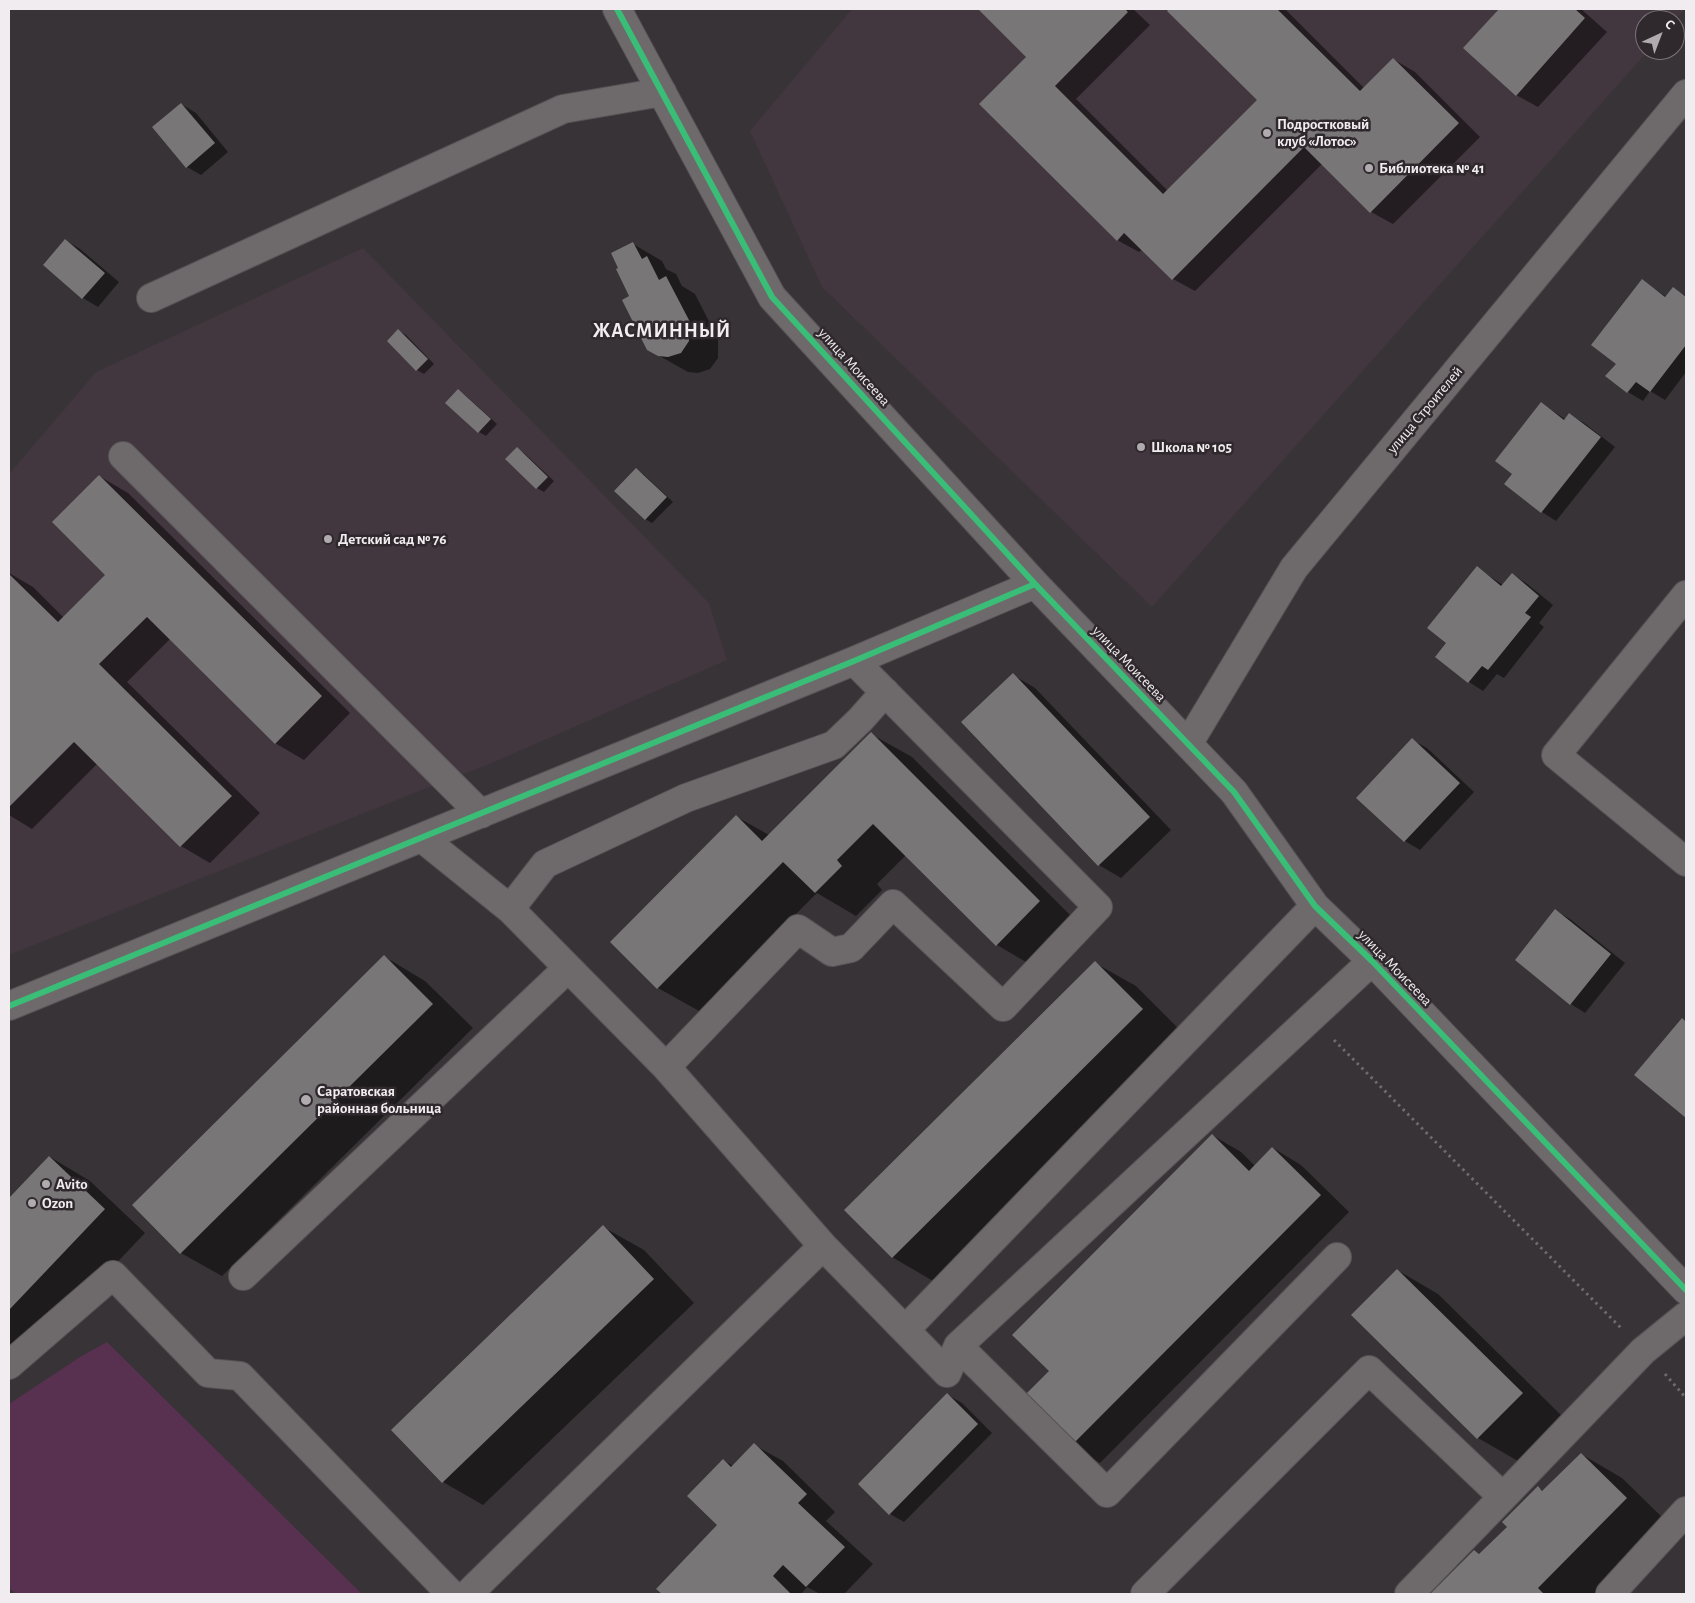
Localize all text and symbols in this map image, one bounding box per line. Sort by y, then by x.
north arrow [1635,10,1685,60]
text: С [1662,17,1677,33]
place label: Подростковый клуб «Лотос» [1277,115,1369,150]
marker: Подростковый клуб «Лотос» [1261,127,1273,139]
place label: Библиотека № 41 [1379,159,1485,177]
marker: Библиотека № 41 [1363,162,1375,174]
district label: ЖАСМИННЫЙ [592,319,732,343]
street label: улица Моисеева [814,324,894,410]
street label: улица Строителей [1383,363,1467,457]
place label: Школа № 105 [1151,438,1232,456]
marker: Школа № 105 [1135,441,1147,453]
place label: Детский сад № 76 [338,530,446,548]
marker: Детский сад № 76 [322,533,334,545]
street label: улица Моисеева [1088,622,1170,706]
street label: улица Моисеева [1354,926,1436,1010]
place label: Саратовская районная больница [317,1082,441,1117]
marker: Саратовская районная больница [299,1093,313,1107]
place label: Avito [56,1175,88,1193]
marker: Avito [40,1178,52,1190]
place label: Ozon [42,1194,73,1212]
marker: Ozon [26,1197,38,1209]

